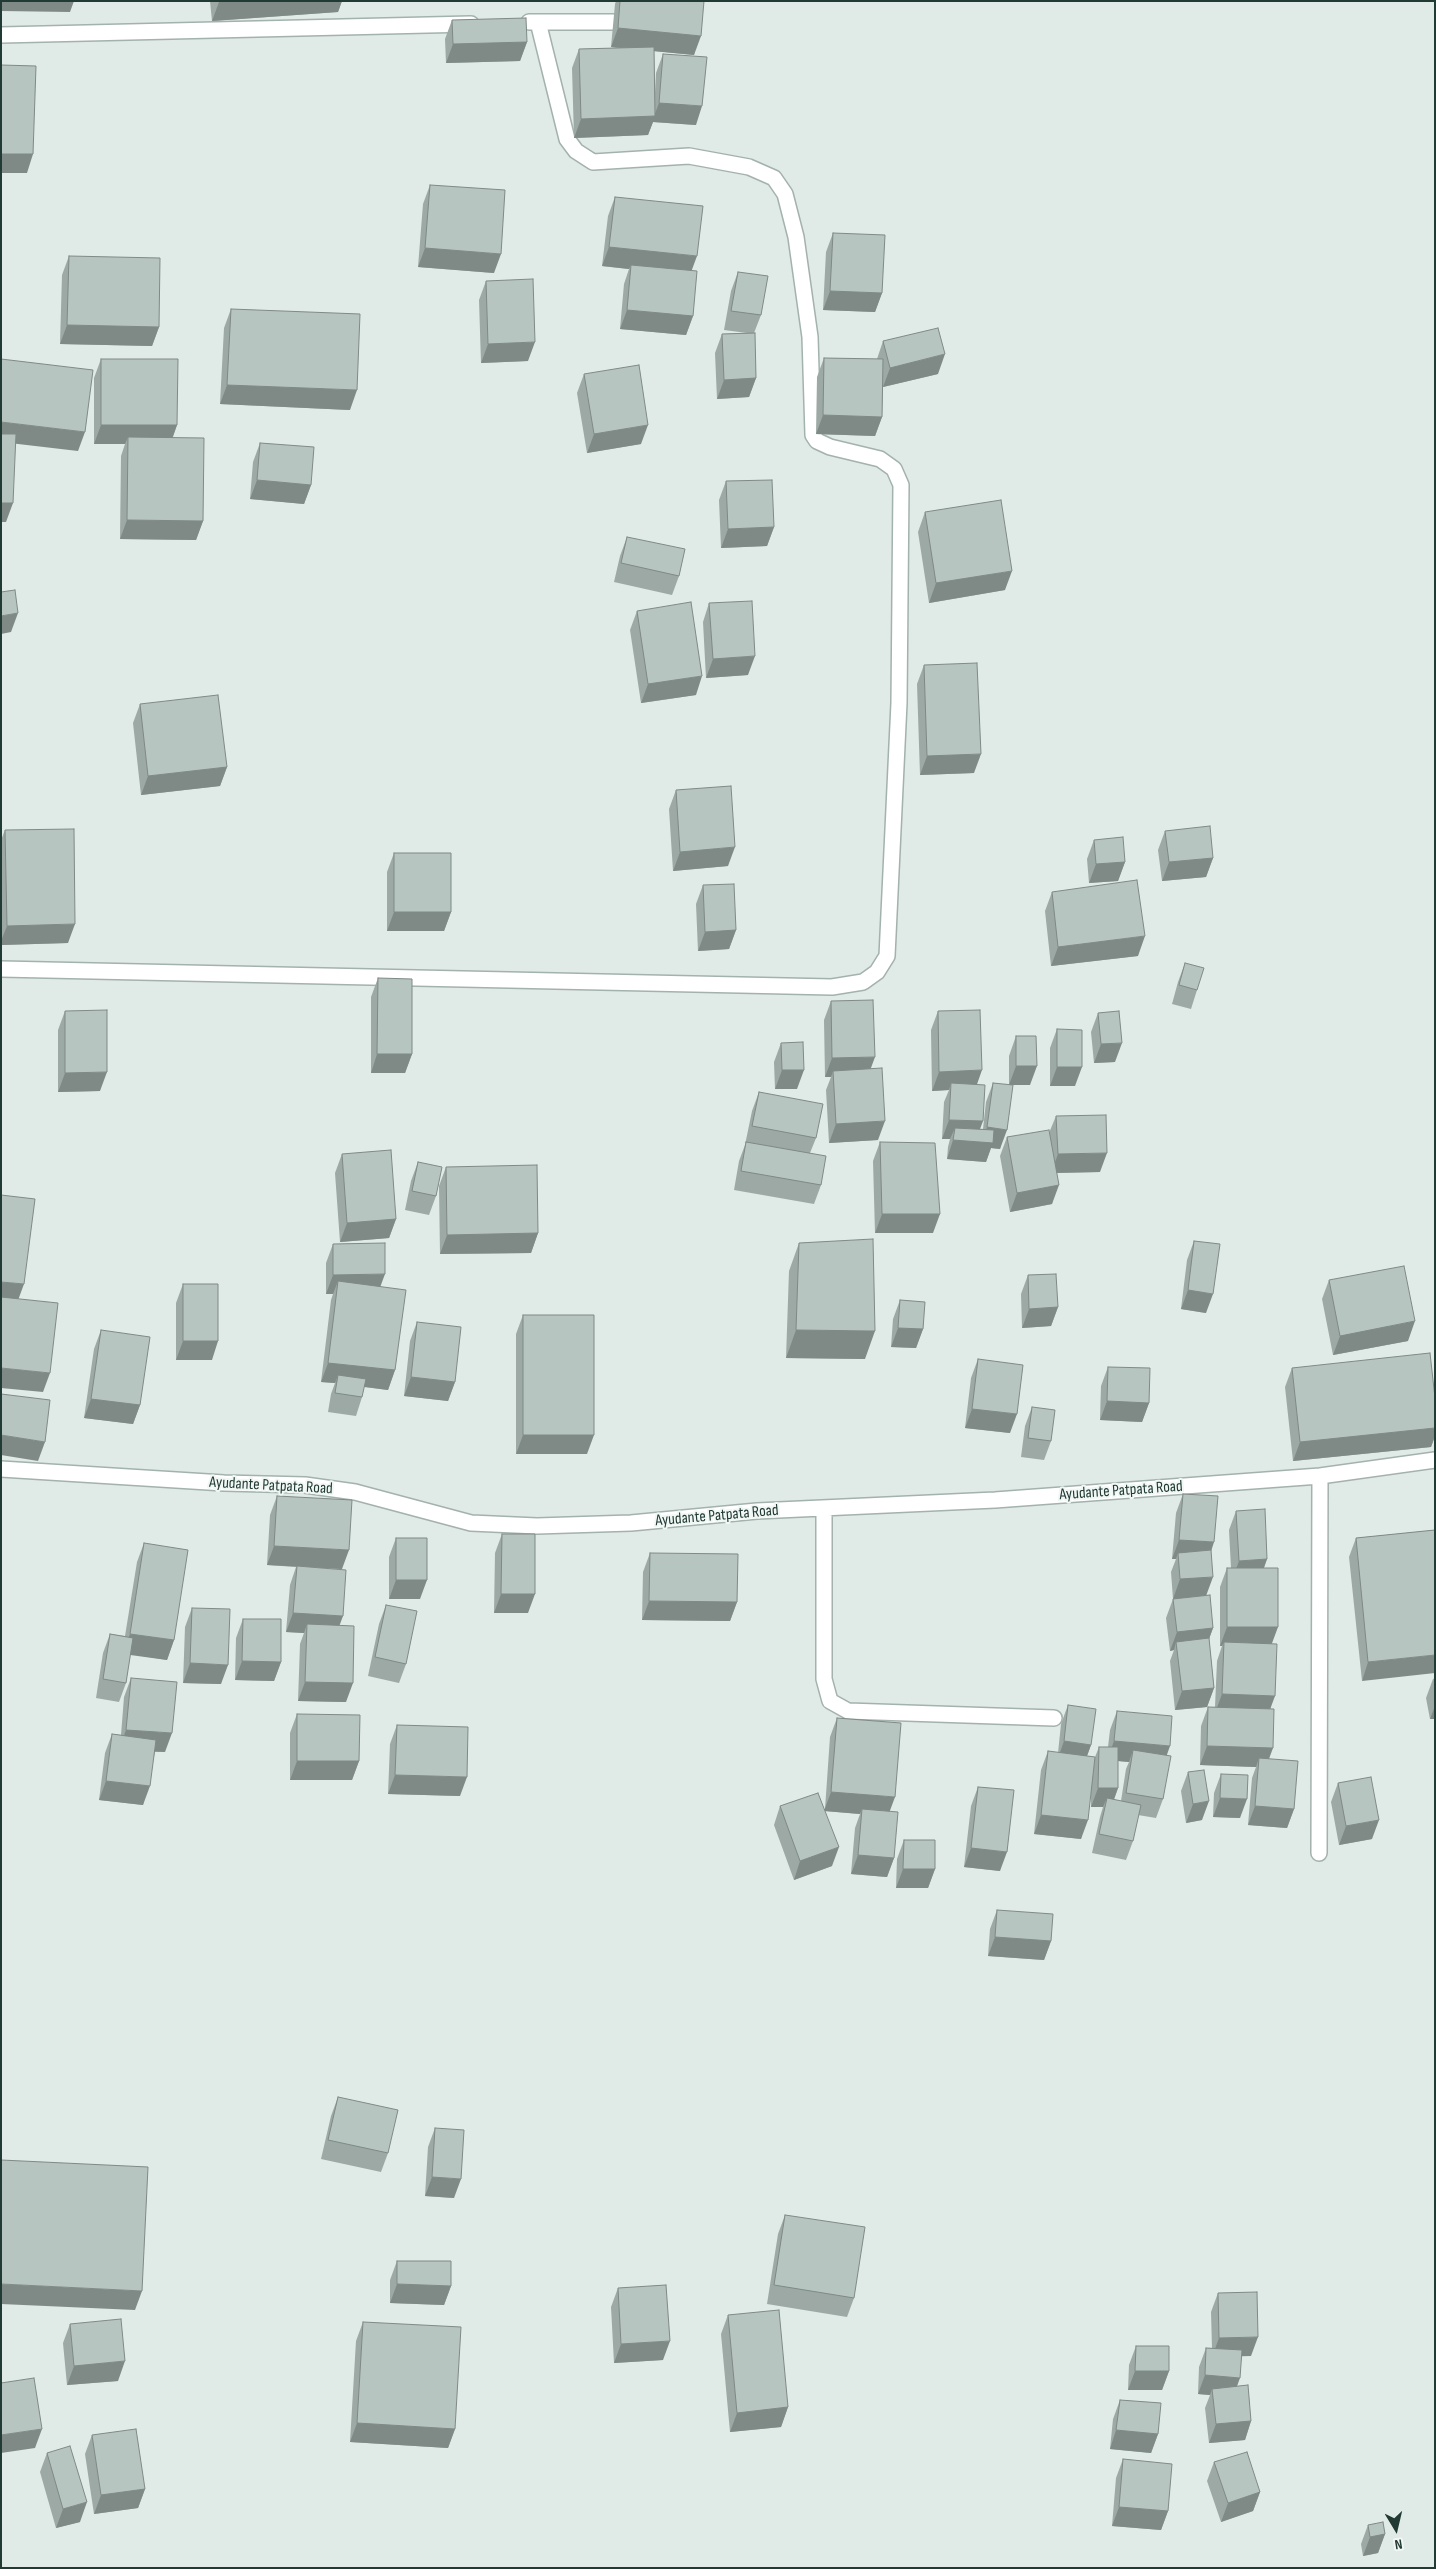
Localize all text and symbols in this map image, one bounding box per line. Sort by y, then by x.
street label: Ayudante Patpata Road [209,1473,333,1499]
street label: Ayudante Patpata Road [1059,1477,1183,1505]
street label: Ayudante Patpata Road [655,1501,779,1531]
north arrow [1371,2504,1421,2554]
text: N [1393,2535,1403,2553]

